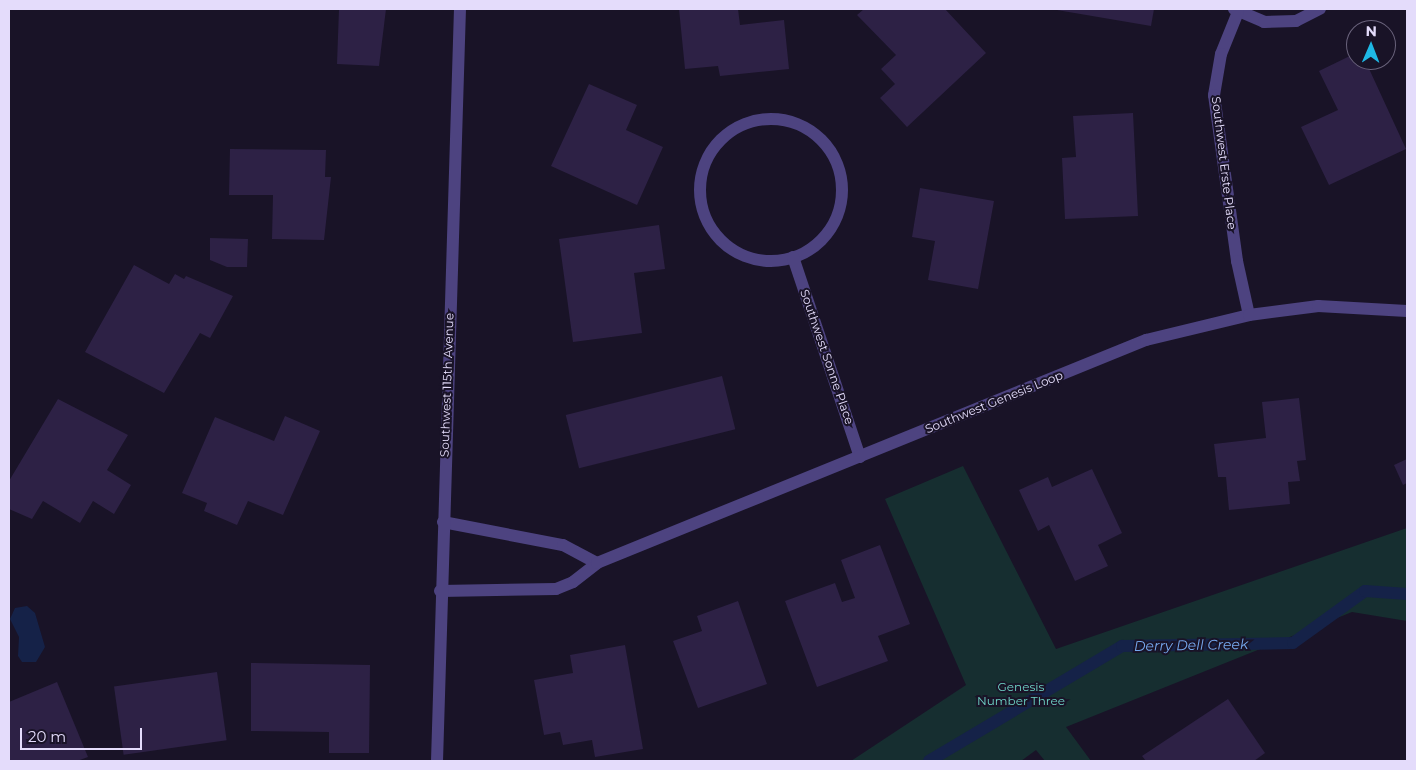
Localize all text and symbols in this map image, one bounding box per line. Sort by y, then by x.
north arrow [1346,20,1396,70]
text: N [1365,22,1377,40]
street label: Southwest Erste Place [1209,96,1239,230]
street label: Southwest Sonne Place [797,288,857,426]
street label: Southwest 115th Avenue [437,313,457,457]
street label: Southwest Genesis Loop [923,368,1065,436]
water label: Derry Dell Creek [1134,636,1248,654]
park label: Genesis Number Three [977,680,1065,708]
scale bar [22,718,145,750]
text: 20 m [28,727,66,746]

